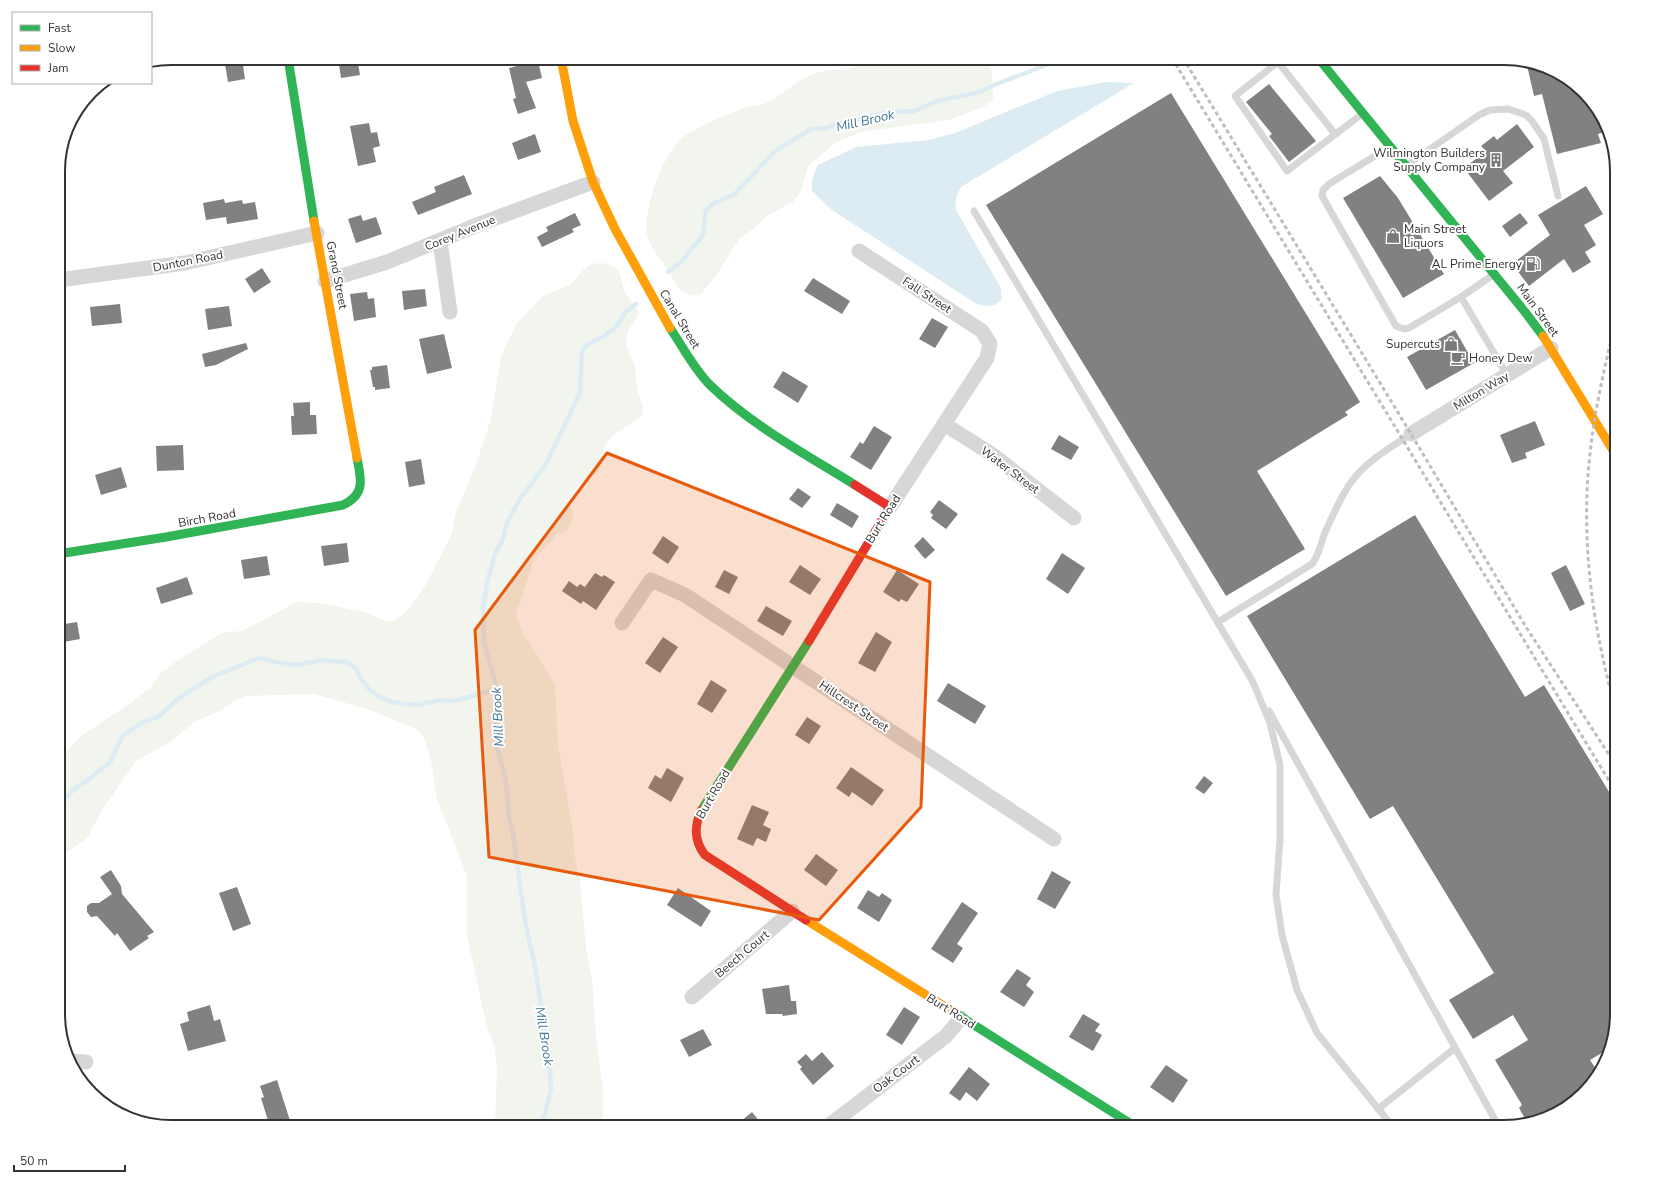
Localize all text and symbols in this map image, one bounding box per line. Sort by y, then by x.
legend [12,12,152,84]
text: Fast [48,20,71,36]
text: Slow [48,40,76,56]
text: Jam [47,60,69,76]
water label: Mill Brook [834,105,897,136]
place label: Wilmington Builders Supply Company [1373,145,1486,175]
building icon: Wilmington Builders Supply Company [1488,152,1504,168]
street label: Corey Avenue [422,212,498,254]
place label: Main Street Liquors [1404,221,1467,251]
shop icon: Main Street Liquors [1385,228,1401,244]
street label: Grand Street [323,240,352,311]
street label: Dunton Road [152,246,224,276]
place label: AL Prime Energy [1432,256,1523,272]
fuel station icon: AL Prime Energy [1525,256,1541,272]
street label: Fall Street [899,273,955,317]
street label: Main Street [1513,280,1563,340]
street label: Canal Street [656,286,704,352]
place label: Supercuts [1386,336,1440,352]
shop icon: Supercuts [1443,336,1459,352]
cafe icon: Honey Dew [1450,350,1466,366]
place label: Honey Dew [1469,350,1532,366]
street label: Milton Way [1450,368,1512,414]
street label: Water Street [977,443,1043,498]
street label: Burt Road [862,492,904,546]
street label: Birch Road [177,505,237,531]
street label: Hillcrest Street [816,677,893,736]
water label: Mill Brook [487,686,509,747]
street label: Burt Road [692,766,734,822]
street label: Beech Court [711,926,773,981]
street label: Burt Road [924,990,978,1032]
water label: Mill Brook [530,1005,558,1067]
street label: Oak Court [869,1051,923,1097]
scale bar [14,1147,125,1173]
text: 50 m [20,1153,48,1169]

